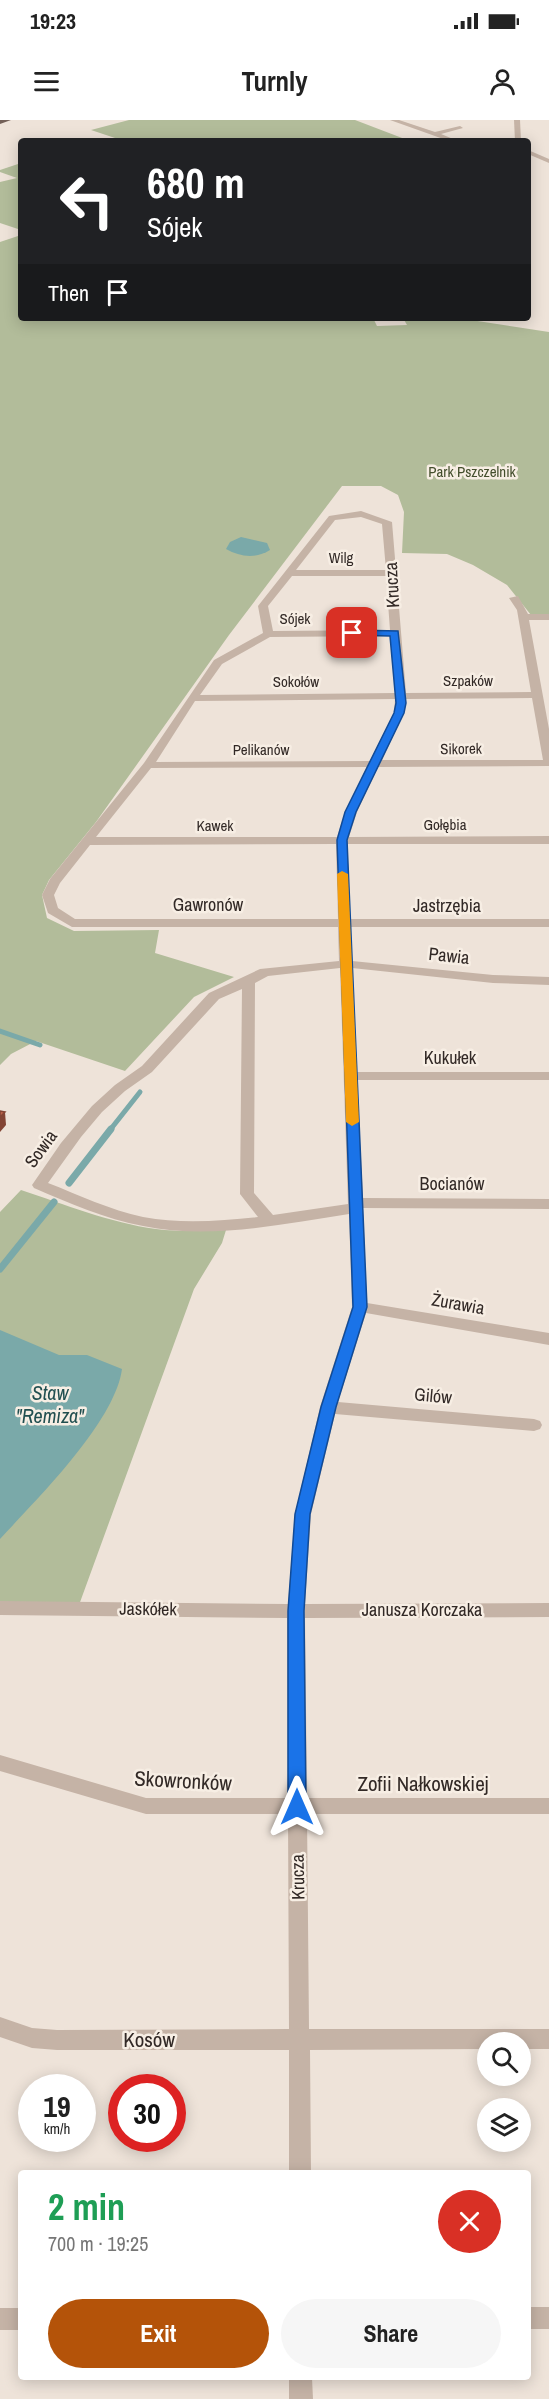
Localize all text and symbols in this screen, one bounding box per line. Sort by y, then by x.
text: 19:23 [30,6,76,36]
text: Turnly [241,63,308,99]
icon: menu [30,65,63,98]
icon: person [486,65,519,98]
text: 680 m [147,155,245,211]
icon: left [48,162,126,240]
text: Sójek [147,209,202,245]
icon: arrive [101,276,134,309]
text: Then [48,278,89,308]
park label: Park Pszczelnik [428,461,517,482]
street label: Wilg [329,547,353,568]
street label: Krucza [378,561,405,609]
pin [326,607,377,658]
street label: Sójek [280,608,311,629]
icon: arrive [335,616,368,649]
street label: Szpaków [443,670,493,691]
street label: Sokołów [273,671,319,692]
street label: Sikorek [440,738,483,759]
street label: Pelikanów [233,739,289,760]
street label: Gołębia [423,814,467,835]
street label: Kawek [197,815,234,836]
street label: Gawronów [173,892,244,917]
street label: Jastrzębia [413,893,481,918]
street label: Pawia [427,941,471,970]
street label: Kukułek [424,1045,477,1070]
street label: Sowia [18,1125,63,1173]
street label: Bocianów [420,1171,485,1196]
street label: Żurawia [430,1287,487,1320]
water label: Staw "Remiza" [16,1379,85,1429]
street label: Gilów [413,1381,453,1410]
street label: Jaskółek [119,1596,178,1622]
street label: Janusza Korczaka [362,1597,482,1622]
street label: Skowronków [134,1763,233,1798]
street label: Zofii Nałkowskiej [357,1769,489,1798]
position arrow [265,1775,329,1839]
street label: Krucza [285,1854,310,1900]
street label: Kosów [123,2025,175,2054]
map controls [477,2032,531,2152]
button: search [477,2032,531,2086]
speed limit sign: 30 [108,2074,186,2152]
text: 19 [43,2086,71,2126]
button: layers [477,2098,531,2152]
text: km/h [44,2118,70,2139]
text: 2 min [48,2183,125,2231]
button: close [438,2190,501,2253]
text: 700 m · 19:25 [48,2230,148,2257]
button: Exit [48,2299,269,2368]
button: Share [281,2299,501,2368]

